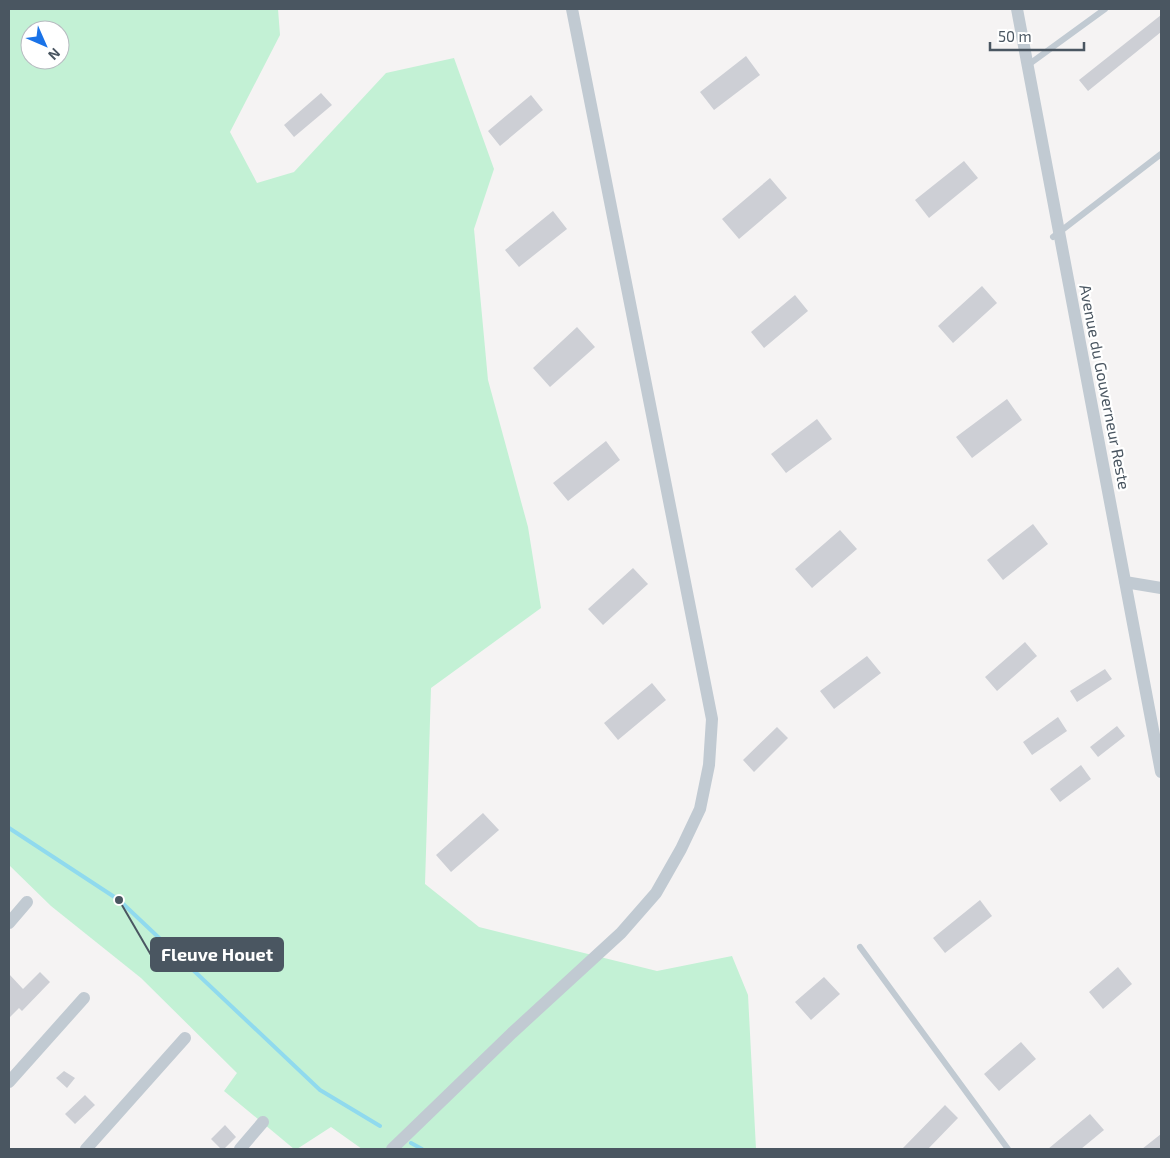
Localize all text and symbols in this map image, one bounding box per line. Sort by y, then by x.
north arrow [20,20,70,70]
scale bar [990,20,1084,52]
text: 50 m [998,27,1032,45]
text: N [45,45,64,64]
street label: Avenue du Gouverneur Reste [1076,283,1135,491]
callout: Fleuve Houet [151,938,283,971]
text: Fleuve Houet [161,943,274,965]

